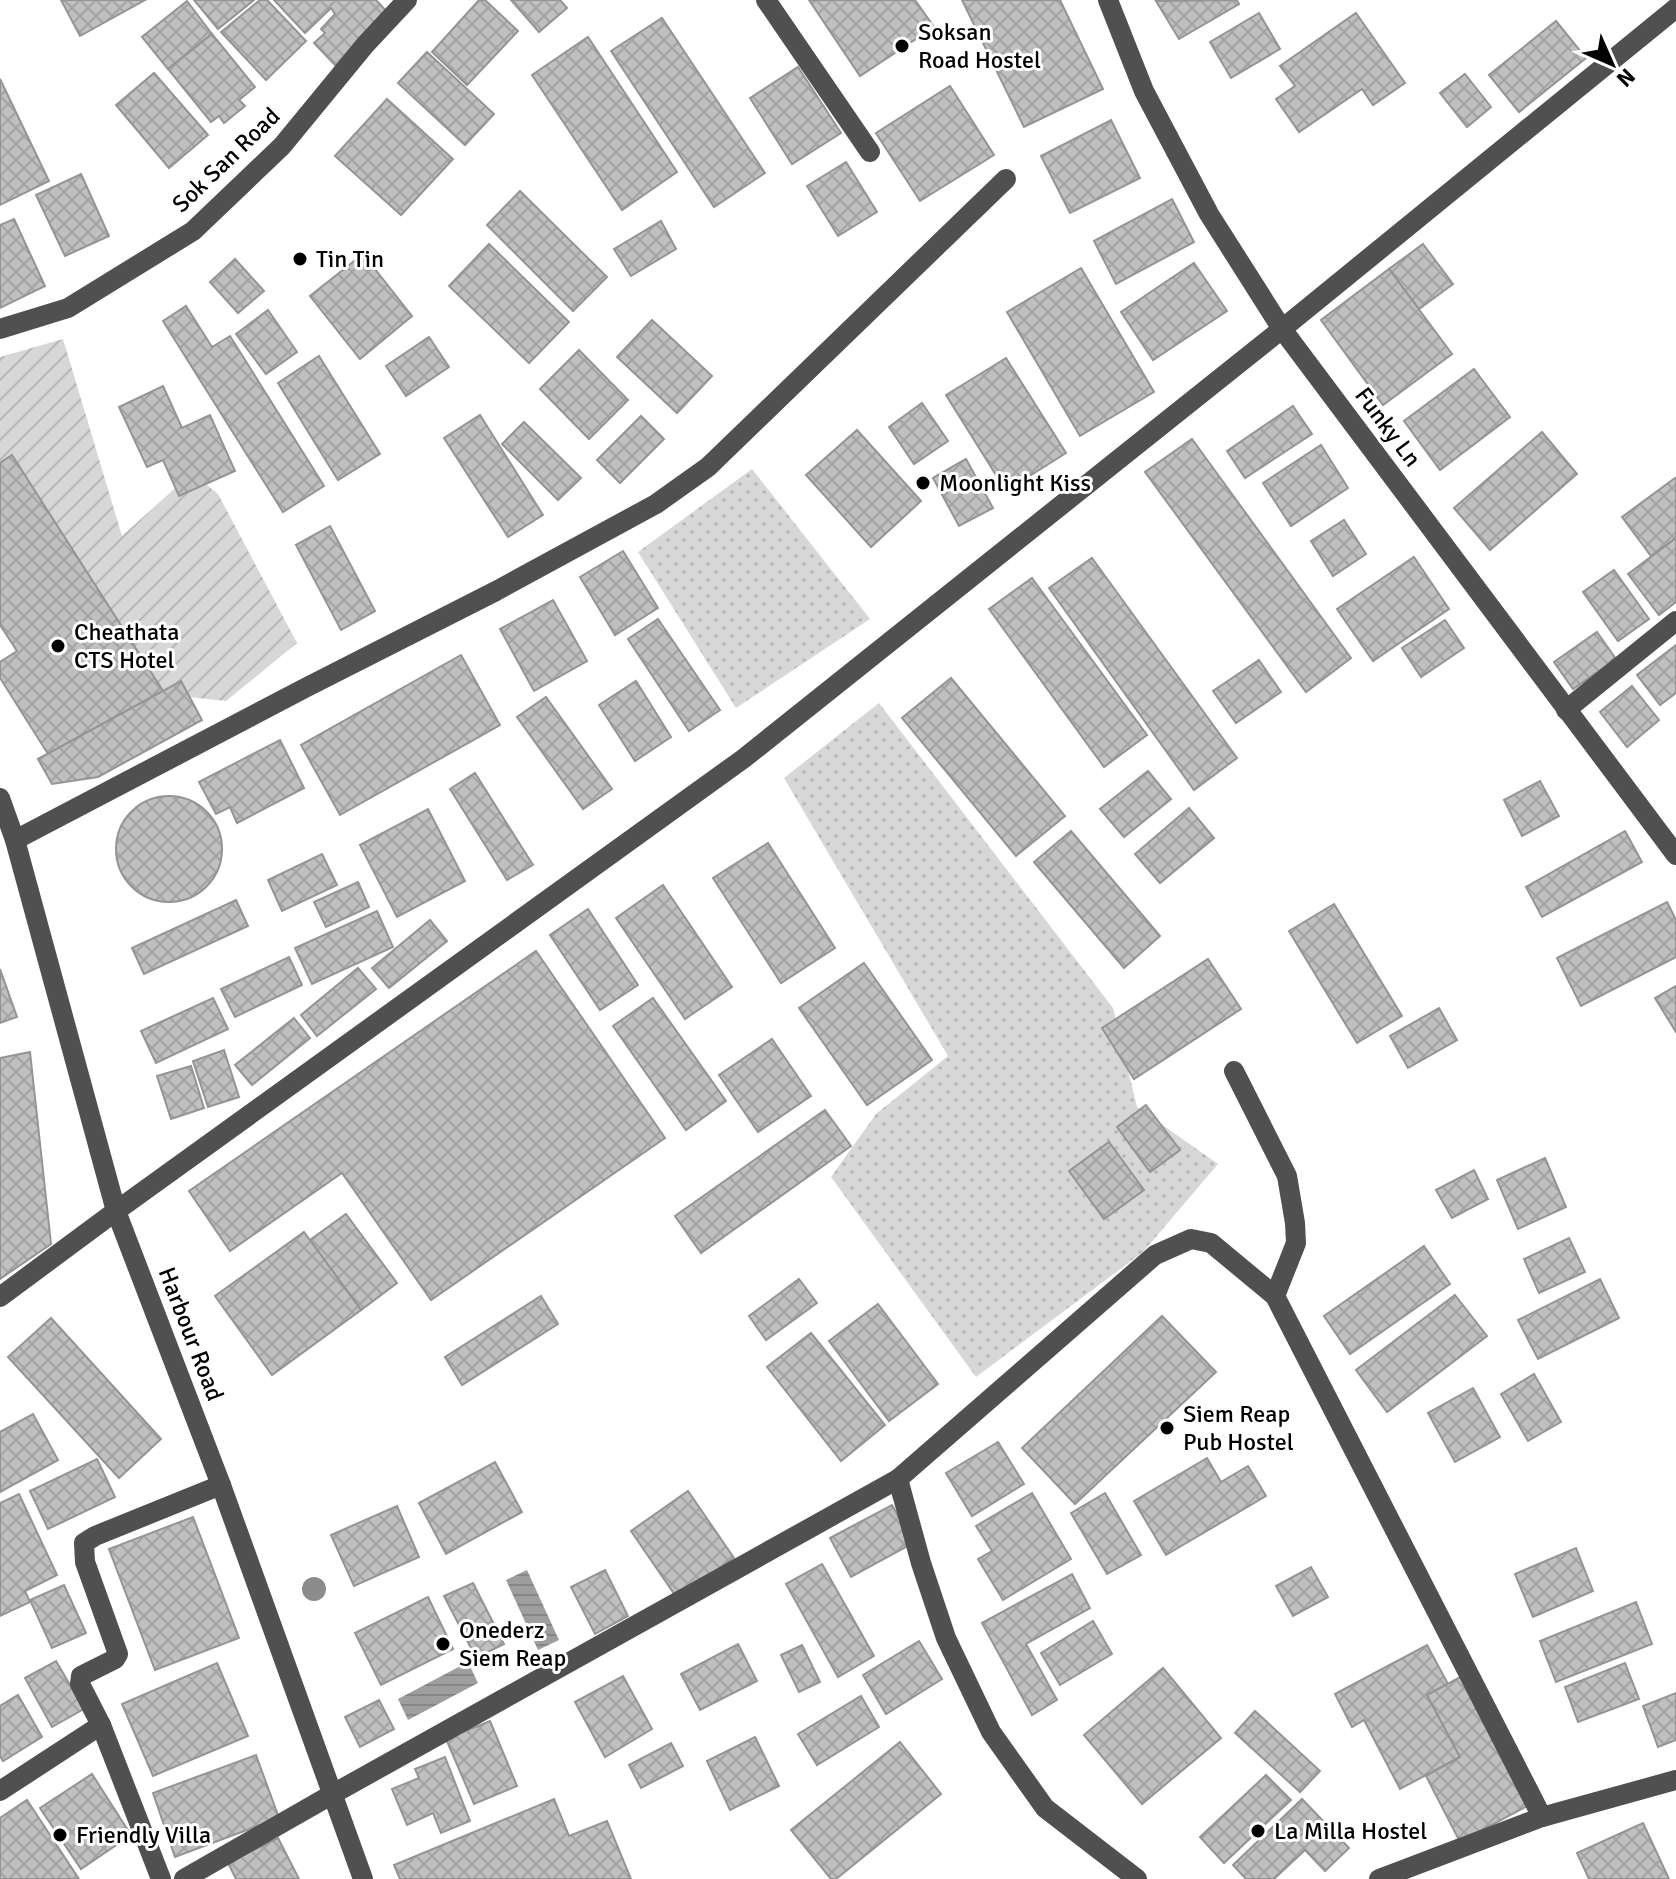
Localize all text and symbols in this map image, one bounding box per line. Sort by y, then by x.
place label: Soksan Road Hostel [918,17,1041,75]
north arrow [1572,24,1652,104]
marker: Soksan Road Hostel [893,37,911,55]
text: N [1611,63,1641,93]
street label: Sok San Road [166,101,286,219]
place label: Tin Tin [316,244,384,274]
marker: Tin Tin [291,250,309,268]
street label: Funky Ln [1348,381,1428,473]
place label: Moonlight Kiss [939,468,1091,498]
marker: Moonlight Kiss [914,474,932,492]
place label: Cheathata CTS Hotel [74,617,179,675]
marker: Cheathata CTS Hotel [49,637,67,655]
street label: Harbour Road [152,1263,230,1405]
place label: Siem Reap Pub Hostel [1183,1399,1294,1457]
marker: Siem Reap Pub Hostel [1158,1419,1176,1437]
place label: Onederz Siem Reap [459,1615,566,1673]
marker: Onederz Siem Reap [434,1635,452,1653]
place label: La Milla Hostel [1274,1816,1427,1846]
place label: Friendly Villa [76,1820,211,1850]
marker: La Milla Hostel [1249,1822,1267,1840]
marker: Friendly Villa [51,1826,69,1844]

